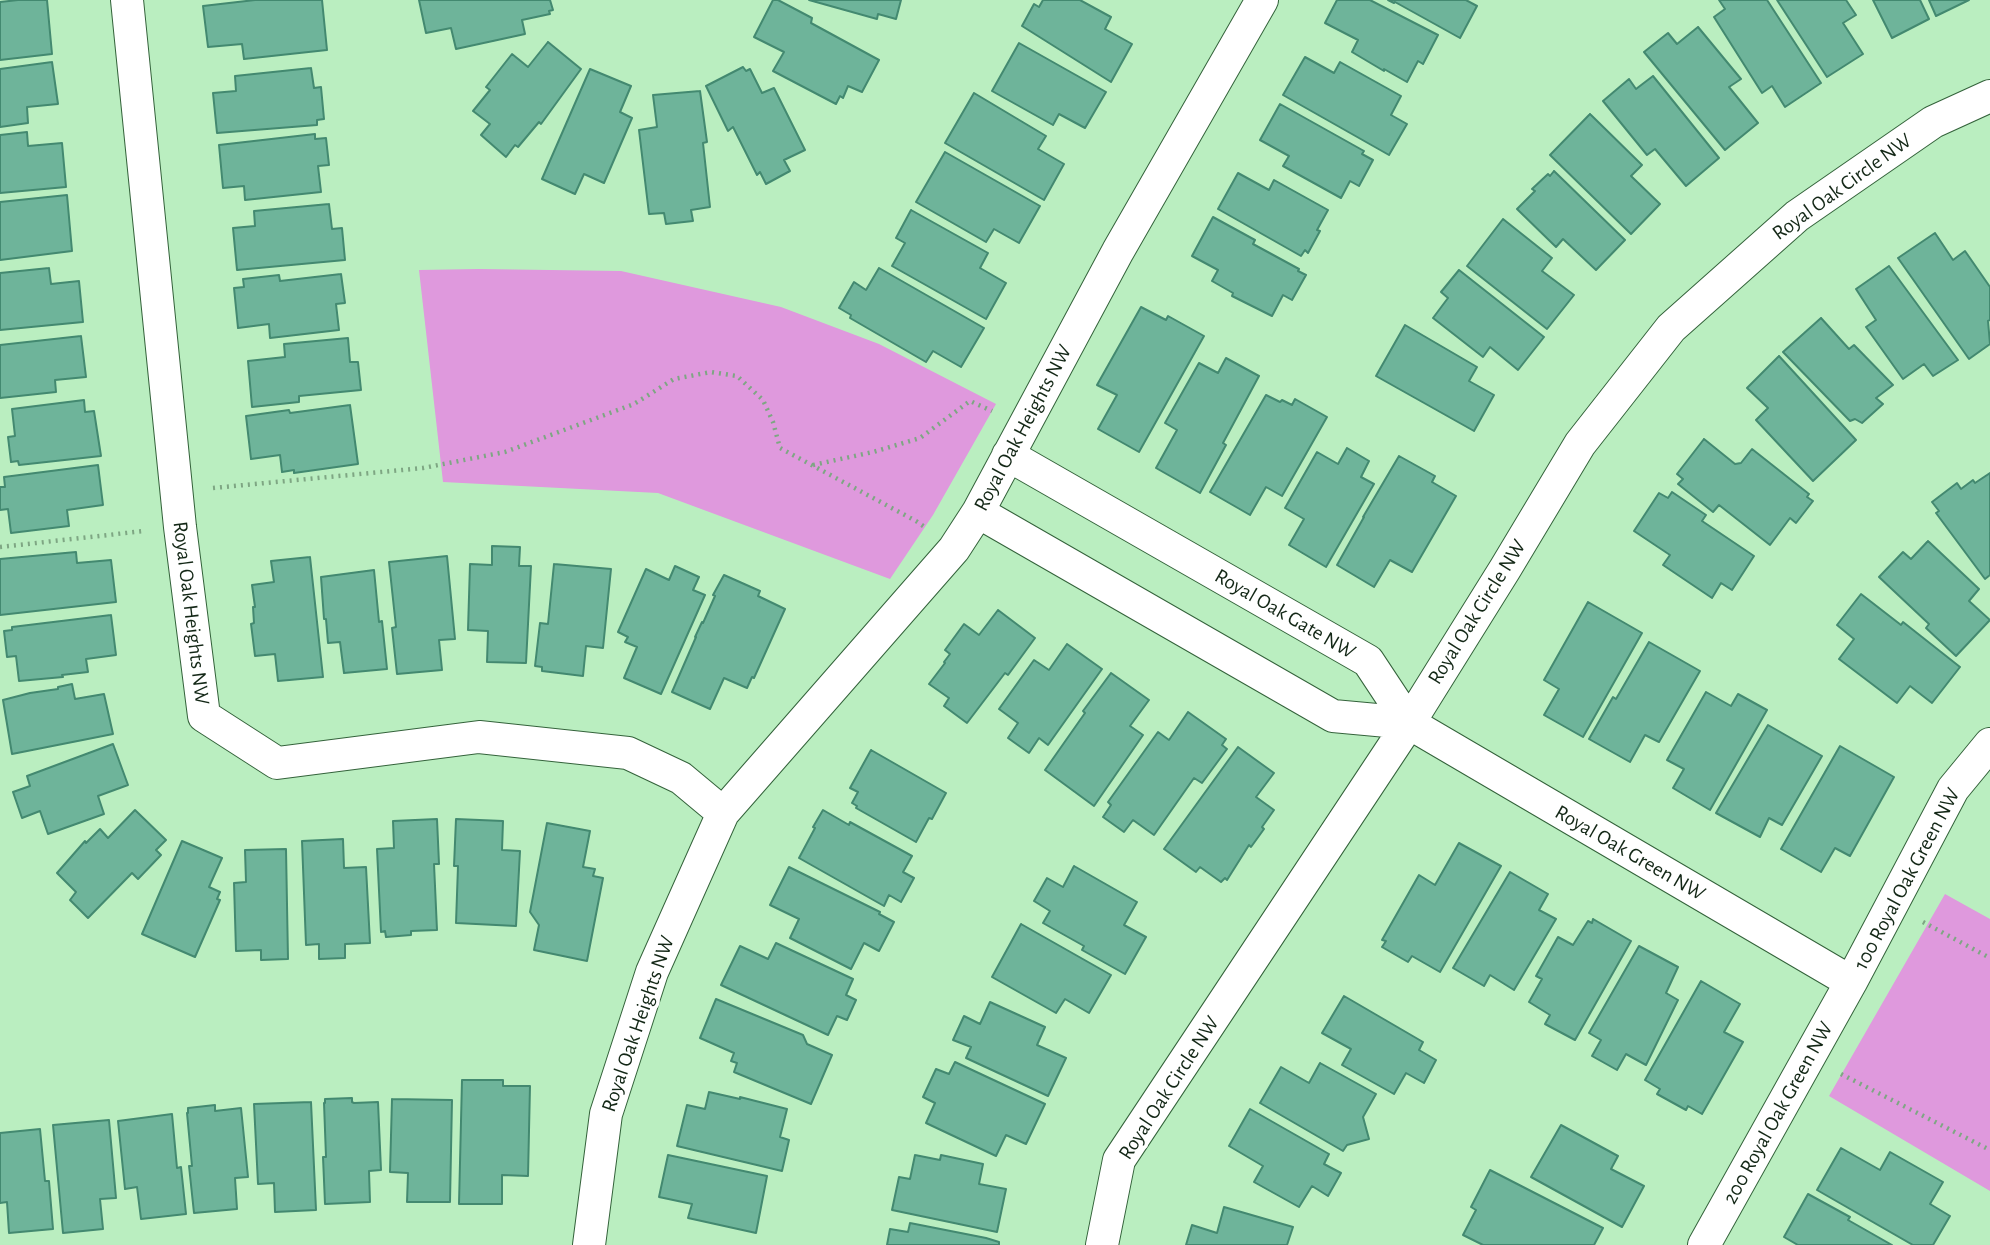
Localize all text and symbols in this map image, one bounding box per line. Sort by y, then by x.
street label: Royal Oak Circle NW [1767,128,1917,246]
street label: Royal Oak Heights NW [969,341,1077,515]
street label: Royal Oak Heights NW [167,520,215,706]
street label: Royal Oak Circle NW [1422,535,1532,689]
street label: Royal Oak Gate NW [1210,563,1360,665]
street label: 100 Royal Oak Green NW [1848,784,1966,974]
street label: Royal Oak Green NW [1550,800,1710,906]
street label: Royal Oak Heights NW [596,933,680,1115]
street label: Royal Oak Circle NW [1113,1012,1225,1164]
street label: 200 Royal Oak Green NW [1717,1017,1839,1209]

